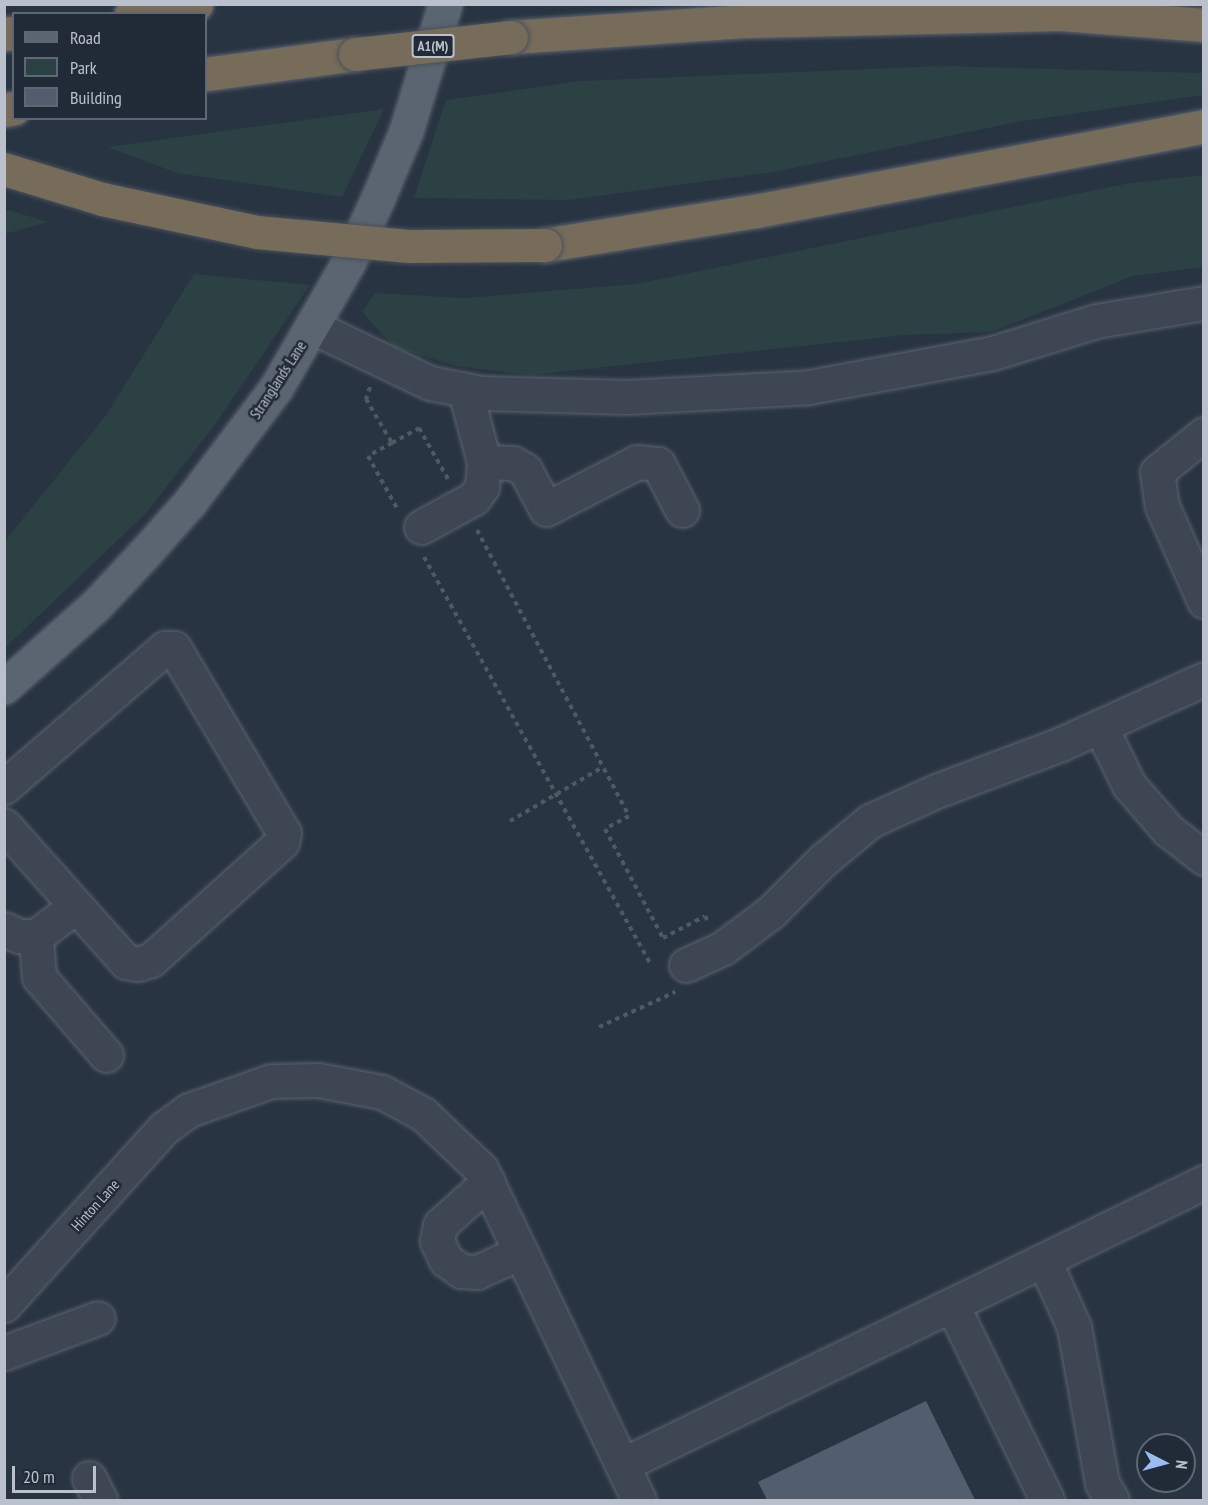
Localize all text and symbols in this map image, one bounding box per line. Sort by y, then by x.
legend [12,12,207,120]
text: Road [70,26,101,49]
road number: A1(M) [410,35,456,57]
text: Park [70,56,97,79]
text: Building [70,86,122,109]
street label: Stranglands Lane [246,338,310,422]
street label: Hinton Lane [67,1176,123,1234]
north arrow [1136,1433,1196,1493]
scale bar [15,1454,99,1492]
text: N [1172,1459,1192,1470]
text: 20 m [23,1465,55,1488]

